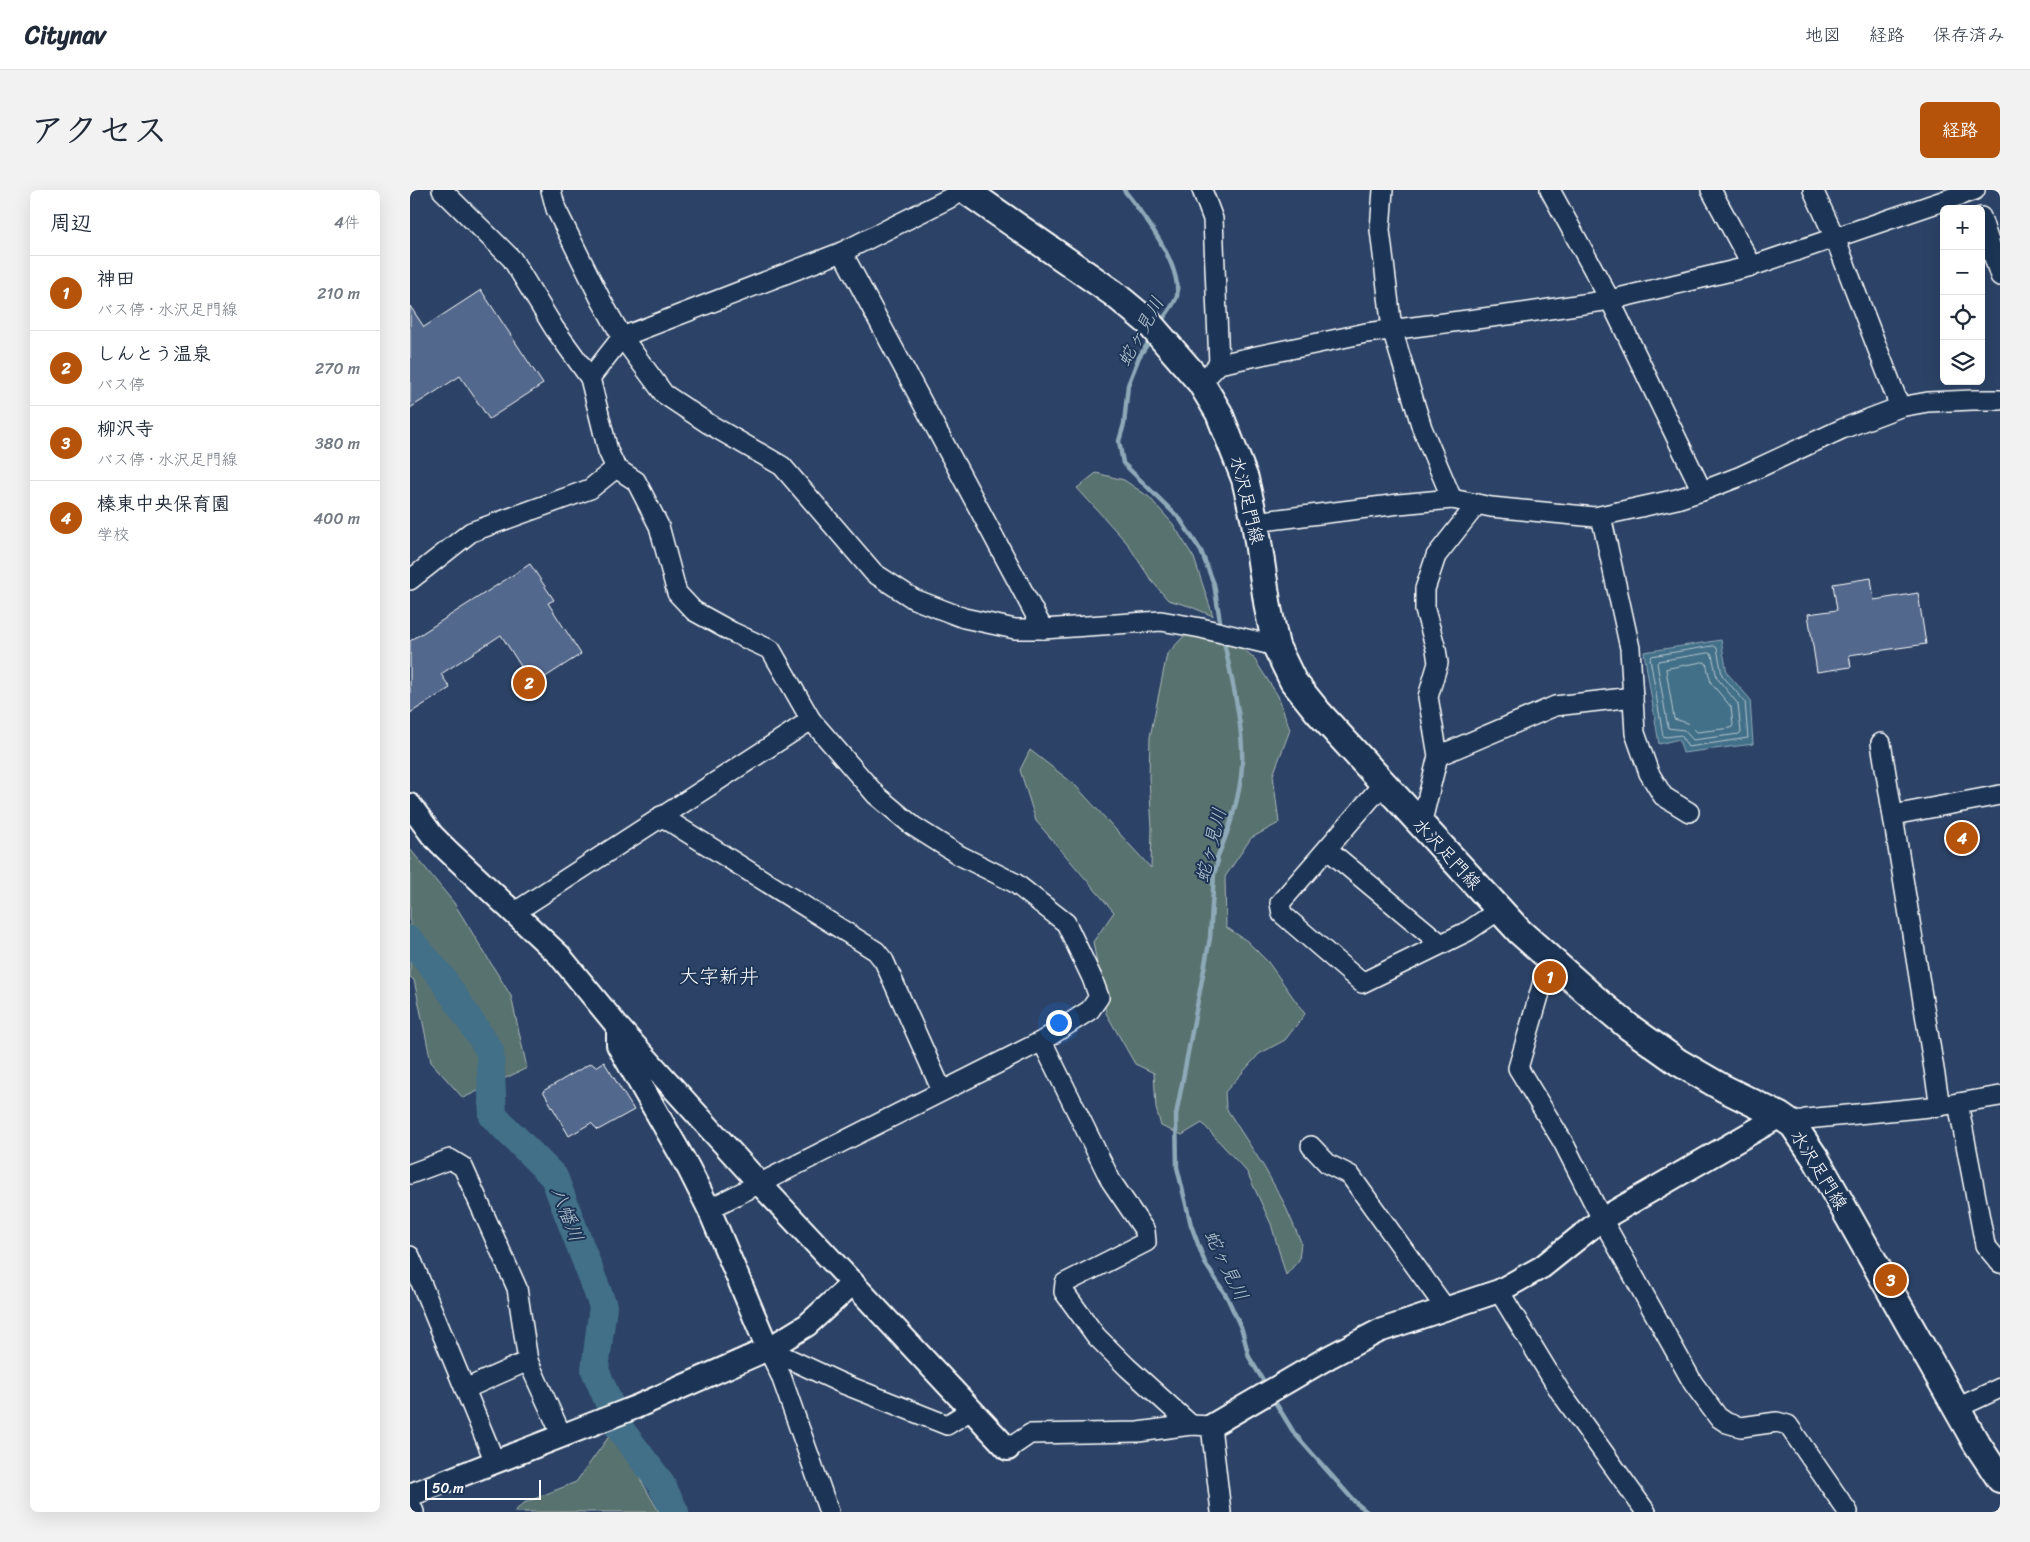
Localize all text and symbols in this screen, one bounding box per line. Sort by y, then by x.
text: Citynav [25,14,106,56]
text: 地図 [1805,19,1841,51]
text: 経路 [1869,19,1905,51]
text: 保存済み [1933,19,2005,51]
text: アクセス [30,99,168,161]
button: 経路 [1920,102,2000,158]
text: 周辺 [50,204,92,242]
map controls [1940,205,1985,385]
button: + [1940,205,1985,250]
text: 4件 [334,208,360,237]
button: − [1940,250,1985,295]
text: 神田 [97,262,135,295]
text: 1 [63,279,69,308]
text: 210 m [317,279,360,308]
water label: 蛇ヶ見川 [1108,290,1173,372]
text: バス停 · 水沢足門線 [97,295,238,324]
button: locate [1940,295,1985,340]
text: しんとう温泉 [97,337,211,370]
button: layers [1940,340,1985,385]
text: 2 [61,354,71,383]
text: 270 m [315,354,360,383]
text: バス停 [97,370,145,399]
text: 柳沢寺 [97,412,154,445]
text: 3 [62,429,70,458]
text: 380 m [315,429,360,458]
text: バス停 · 水沢足門線 [97,445,238,474]
street label: 水沢足門線 [1221,452,1273,548]
text: 榛東中央保育園 [97,487,230,520]
text: 4 [61,504,71,533]
text: 400 m [313,504,360,533]
text: 学校 [97,520,129,549]
pin: 2 [513,664,545,702]
water label: 蛇ヶ見川 [1185,804,1236,886]
street label: 水沢足門線 [1405,810,1489,898]
pin: 4 [1946,819,1978,857]
pin: 1 [1534,958,1566,996]
district label: 大字新井 [679,959,759,994]
your location [1046,1010,1072,1036]
street label: 水沢足門線 [1782,1123,1856,1217]
water label: 八幡川 [542,1182,593,1247]
water label: 蛇ヶ見川 [1195,1224,1258,1307]
pin: 3 [1875,1261,1907,1299]
text: 50 m [432,1476,464,1501]
scale bar [425,1477,541,1500]

